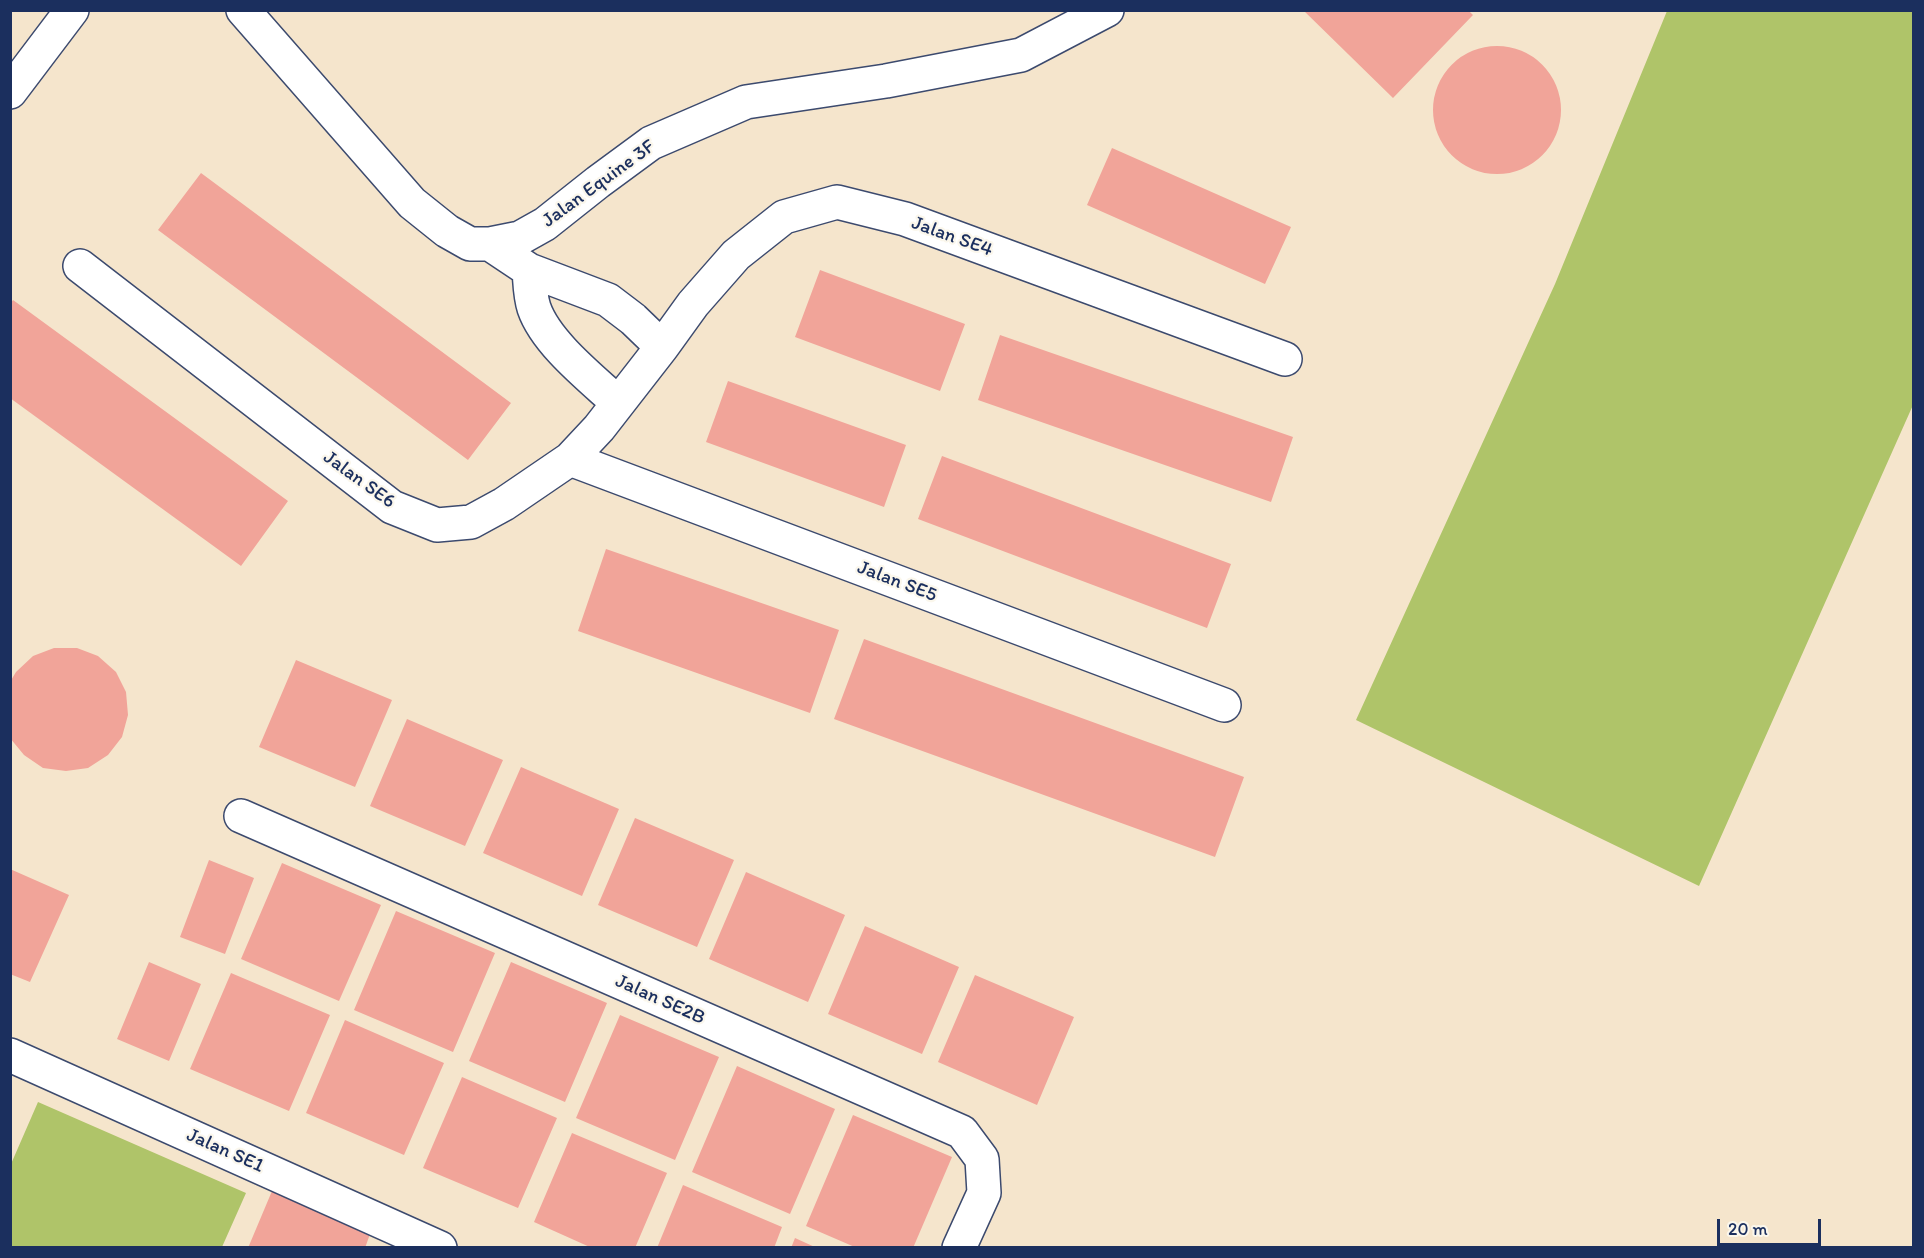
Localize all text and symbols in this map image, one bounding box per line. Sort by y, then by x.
street label: Jalan Equine 3F [538,135,660,233]
street label: Jalan SE4 [908,211,996,263]
street label: Jalan SE6 [318,446,400,514]
street label: Jalan SE5 [854,556,940,608]
street label: Jalan SE2B [611,970,709,1030]
street label: Jalan SE1 [183,1123,267,1179]
scale bar [1720,1207,1824,1245]
text: 20 m [1728,1218,1768,1240]

